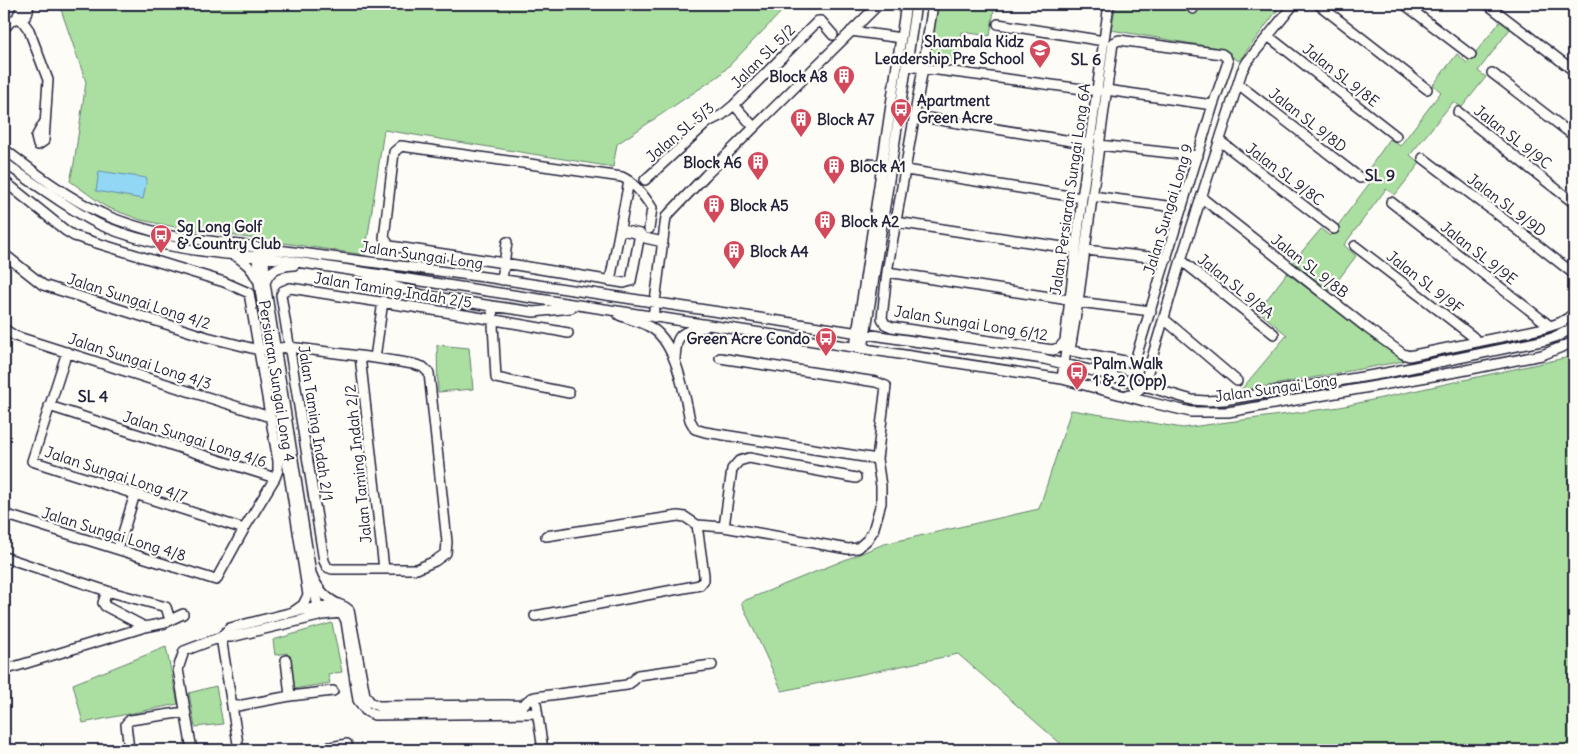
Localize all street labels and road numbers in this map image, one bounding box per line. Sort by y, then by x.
street label: Jalan SL 5/2 [727,20,799,92]
street label: Jalan SL 9/8E [1299,39,1383,111]
street label: Jalan Persiaran Sungai Long 6A [1046,82,1094,296]
street label: Jalan SL 9/8D [1265,84,1351,156]
street label: Jalan SL 5/3 [642,98,718,166]
street label: Jalan SL 9/9C [1471,101,1555,173]
street label: Jalan SL 9/8C [1242,139,1328,210]
street label: Jalan Sungai Long 9 [1139,141,1197,277]
street label: Jalan SL 9/9D [1464,169,1550,241]
street label: Jalan SL 9/9E [1437,217,1521,289]
street label: Jalan SL 9/8B [1268,230,1353,302]
street label: Jalan Sungai Long [360,237,484,273]
street label: Jalan SL 9/9F [1383,246,1467,318]
street label: Jalan SL 9/8A [1194,250,1278,323]
street label: Jalan Taming Indah 2/5 [313,268,473,312]
street label: Jalan Sungai Long 4/2 [65,269,213,333]
street label: Persiaran Sungai Long 4 [255,299,299,464]
street label: Jalan Sungai Long 6/12 [893,301,1049,345]
street label: Jalan Sungai Long 4/3 [66,329,214,393]
street label: Jalan Taming Indah 2/1 [294,344,338,502]
street label: Jalan Sungai Long [1214,370,1338,406]
street label: Jalan Taming Indah 2/2 [340,384,376,544]
street label: Jalan Sungai Long 4/6 [121,407,269,471]
street label: Jalan Sungai Long 4/7 [42,442,190,506]
street label: Jalan Sungai Long 4/8 [40,503,188,565]

